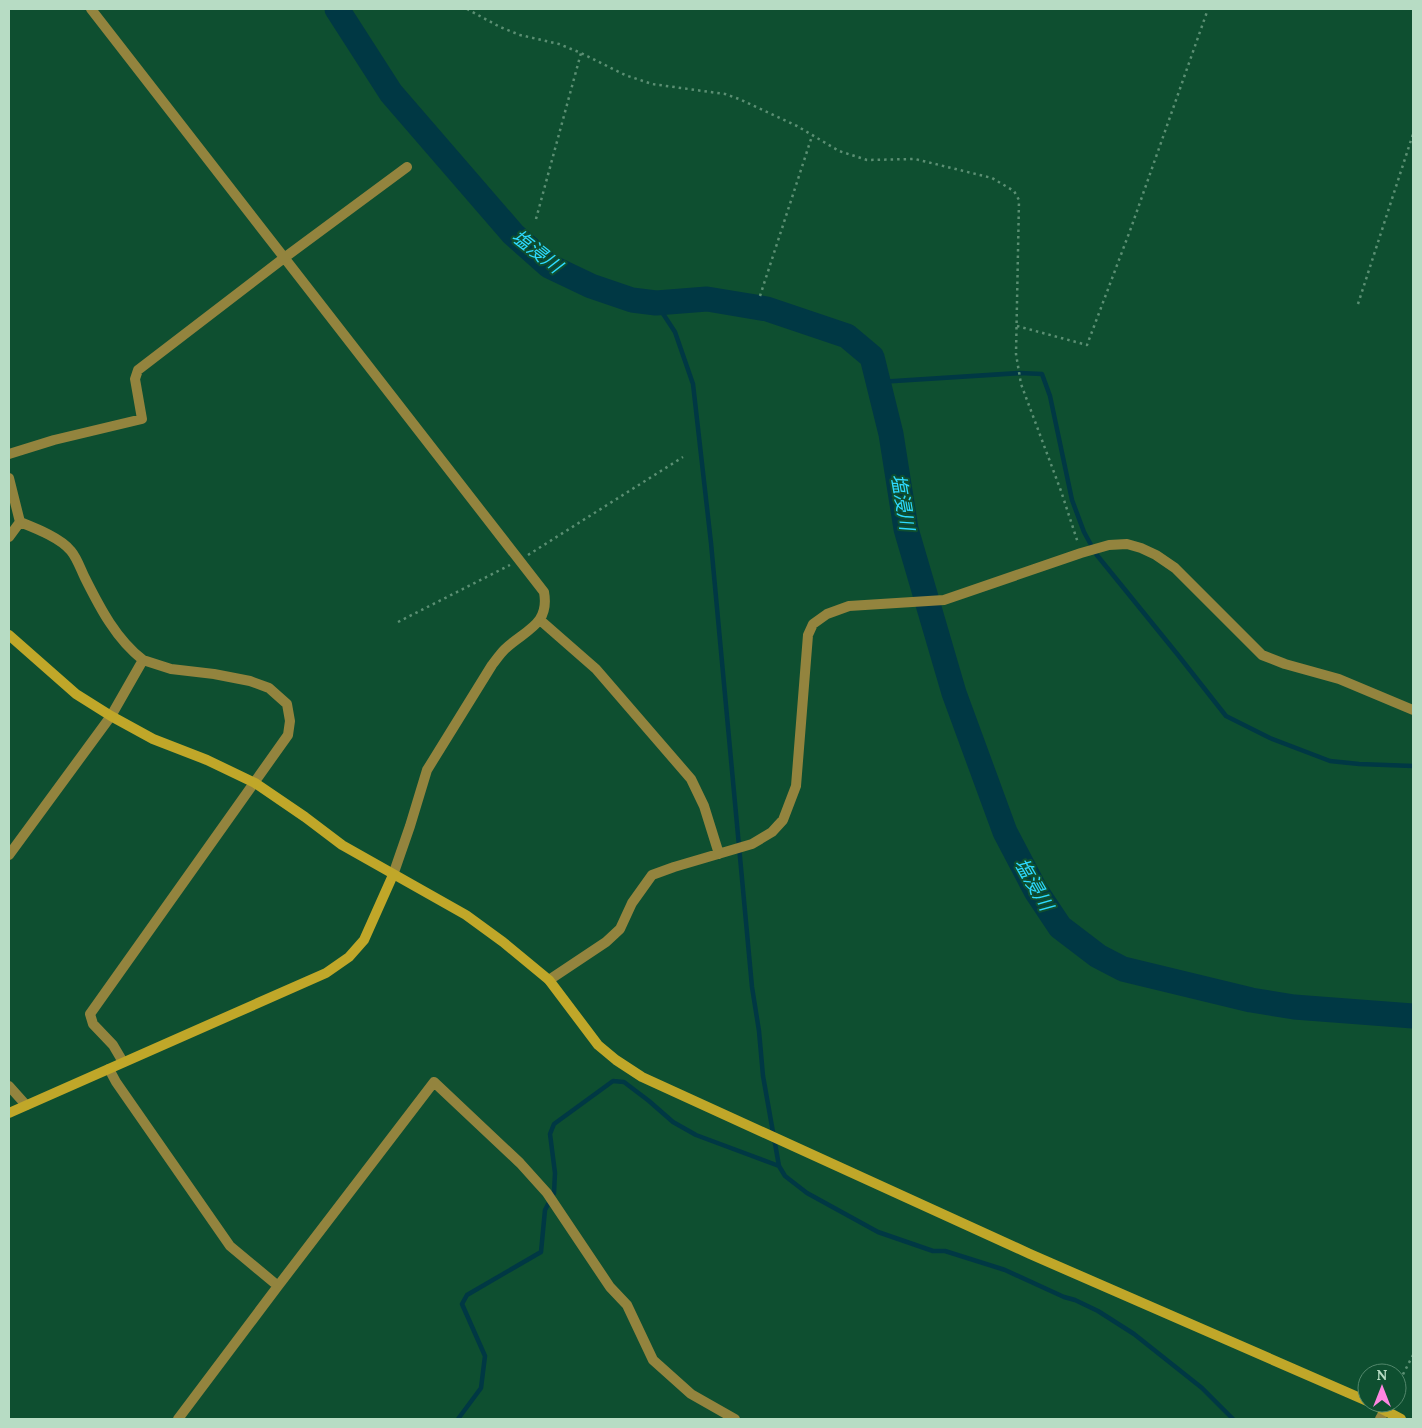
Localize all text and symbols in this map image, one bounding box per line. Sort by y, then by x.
water label: 塩浸川 [507,224,568,279]
water label: 塩浸川 [886,472,920,534]
water label: 塩浸川 [1009,853,1060,916]
north arrow [1357,1363,1407,1413]
text: N [1377,1366,1388,1384]

